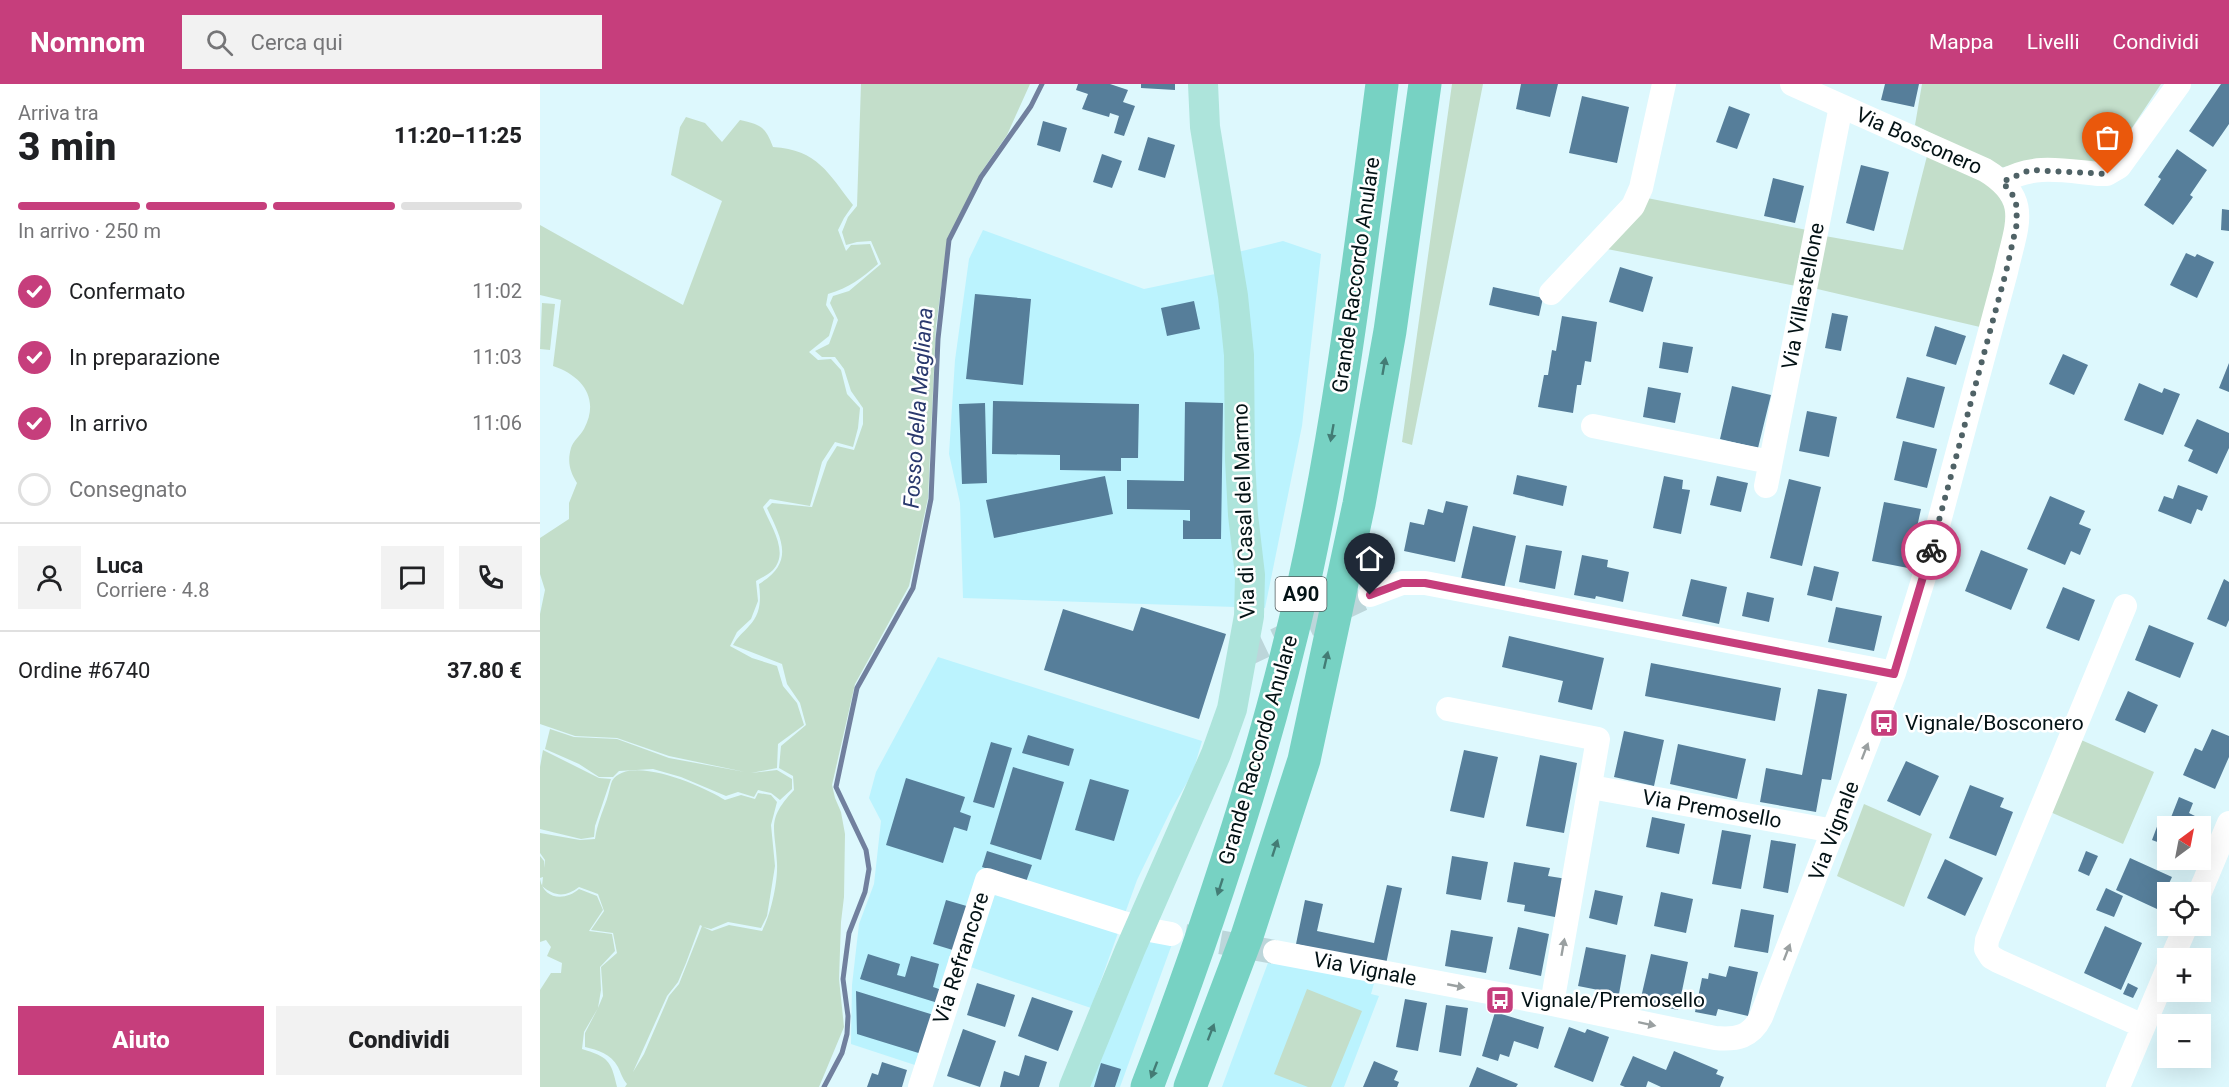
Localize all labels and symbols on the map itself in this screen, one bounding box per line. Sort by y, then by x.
street label: Via Bosconero [1852,102,1986,180]
pin [2082,112,2133,174]
street label: Grande Raccordo Anulare [1328,156,1384,394]
street label: Via Villastellone [1777,221,1829,371]
water label: Fosso della Magliana [898,307,938,509]
one-way arrow [1380,356,1389,375]
street label: Via di Casal del Marmo [1228,403,1260,619]
one-way arrow [1327,424,1336,443]
courier [1901,520,1961,580]
pin [1344,533,1395,595]
road number: A90 [1276,577,1326,611]
street label: Grande Raccordo Anulare [1214,632,1302,868]
one-way arrow [1322,651,1332,670]
bus stop icon: Vignale/Bosconero [1868,707,1900,739]
place label: Vignale/Bosconero [1905,711,2084,735]
one-way arrow [1860,741,1870,759]
street label: Via Vignale [1804,778,1864,884]
street label: Via Premosello [1640,785,1784,833]
north arrow [2157,816,2211,870]
one-way arrow [1271,839,1281,857]
one-way arrow [1215,878,1224,896]
street label: Via Refrancore [928,889,994,1027]
one-way arrow [1558,937,1567,956]
one-way arrow [1782,943,1792,961]
street label: Via Vignale [1311,947,1419,991]
one-way arrow [1447,982,1466,991]
bus stop icon: Vignale/Premosello [1484,984,1516,1016]
place label: Vignale/Premosello [1521,988,1705,1012]
one-way arrow [1638,1020,1657,1029]
one-way arrow [1206,1023,1216,1041]
one-way arrow [1148,1061,1158,1079]

